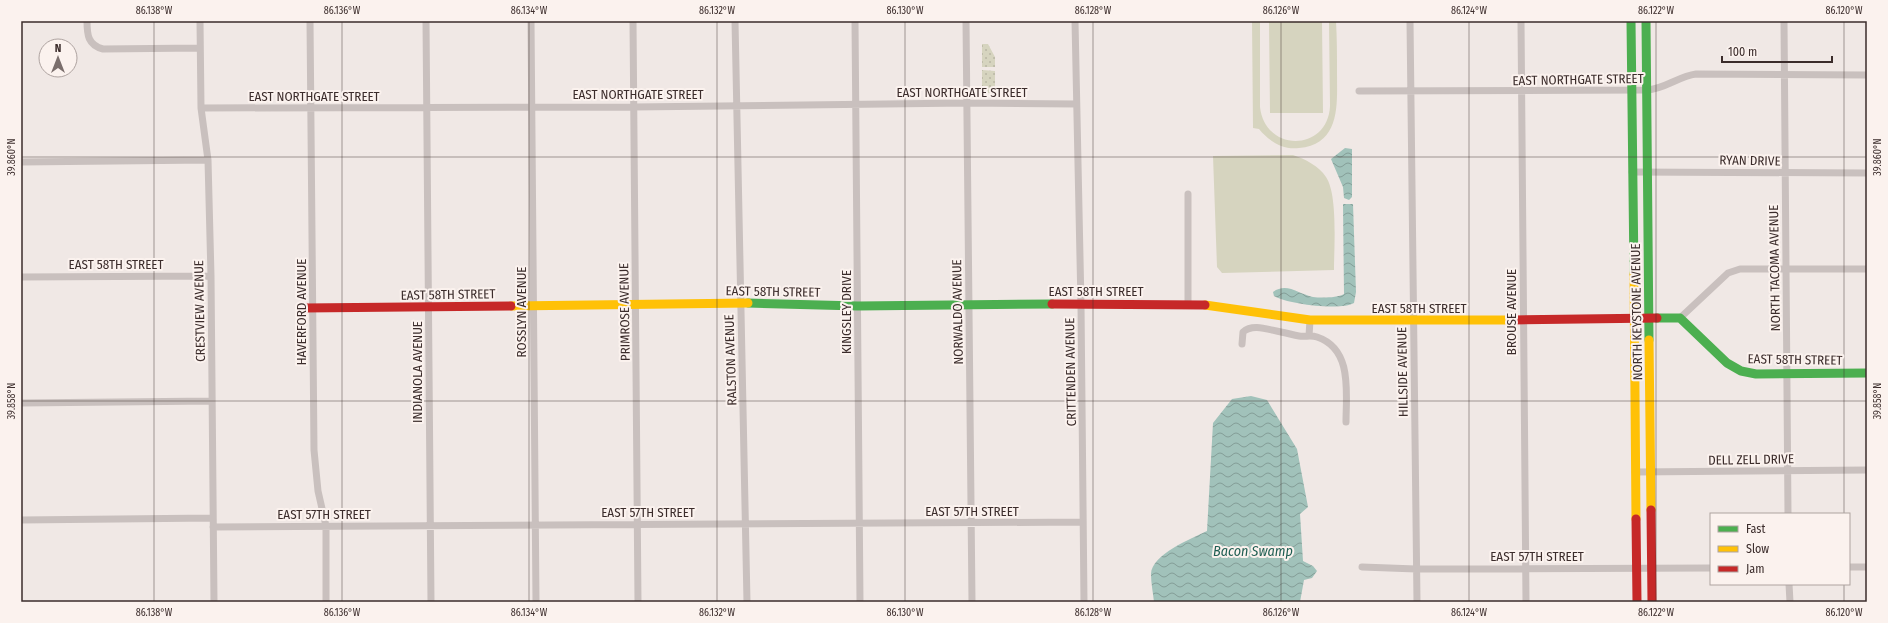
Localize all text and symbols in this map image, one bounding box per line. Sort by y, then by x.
text: 86.138°W [136,5,173,17]
text: 86.136°W [324,5,361,17]
text: 86.134°W [511,5,548,17]
text: 86.132°W [699,5,736,17]
text: 86.130°W [887,5,924,17]
text: 86.128°W [1075,5,1112,17]
text: 86.126°W [1263,5,1300,17]
text: 86.124°W [1451,5,1488,17]
text: 86.122°W [1638,5,1674,17]
text: 86.120°W [1826,5,1863,17]
north arrow [38,38,78,78]
scale bar [1722,38,1832,64]
text: N [55,42,61,55]
text: 100 m [1728,45,1757,59]
street label: EAST NORTHGATE STREET [1512,71,1644,88]
street label: EAST NORTHGATE STREET [896,85,1028,100]
street label: EAST NORTHGATE STREET [572,87,704,102]
street label: EAST NORTHGATE STREET [248,89,380,104]
text: 39.860°N [6,138,18,176]
text: 39.860°N [1872,138,1884,176]
street label: RYAN DRIVE [1719,152,1781,169]
street label: NORTH TACOMA AVENUE [1766,205,1783,331]
street label: NORTH KEYSTONE AVENUE [1628,243,1645,381]
street label: EAST 58TH STREET [69,257,163,272]
street label: HAVERFORD AVENUE [294,259,309,365]
street label: NORWALDO AVENUE [949,259,966,365]
street label: CRESTVIEW AVENUE [191,260,208,362]
street label: PRIMROSE AVENUE [616,263,633,361]
street label: ROSSLYN AVENUE [514,267,529,357]
street label: BROUSE AVENUE [1504,269,1519,355]
street label: KINGSLEY DRIVE [839,270,854,354]
street label: EAST 58TH STREET [725,283,821,300]
street label: EAST 58TH STREET [1049,284,1143,299]
street label: EAST 58TH STREET [400,286,496,303]
street label: EAST 58TH STREET [1372,301,1466,316]
street label: RALSTON AVENUE [721,314,740,406]
street label: CRITTENDEN AVENUE [1062,318,1079,426]
street label: INDIANOLA AVENUE [410,321,425,423]
street label: HILLSIDE AVENUE [1394,327,1411,417]
street label: EAST 58TH STREET [1747,351,1843,368]
text: 39.858°N [6,383,18,419]
text: 39.858°N [1872,383,1884,419]
street label: DELL ZELL DRIVE [1708,451,1794,468]
street label: EAST 57TH STREET [925,504,1019,519]
street label: EAST 57TH STREET [601,505,695,520]
street label: EAST 57TH STREET [277,507,371,522]
legend [1710,513,1850,585]
text: Fast [1746,522,1765,536]
text: Slow [1746,542,1769,556]
water label: Bacon Swamp [1213,543,1293,560]
street label: EAST 57TH STREET [1490,549,1584,564]
text: Jam [1746,562,1764,576]
text: 86.138°W [136,607,173,619]
text: 86.136°W [324,607,361,619]
text: 86.134°W [511,607,548,619]
text: 86.132°W [699,607,736,619]
text: 86.130°W [887,607,924,619]
text: 86.128°W [1075,607,1112,619]
text: 86.126°W [1263,607,1300,619]
text: 86.124°W [1451,607,1488,619]
text: 86.122°W [1638,607,1674,619]
text: 86.120°W [1826,607,1863,619]

